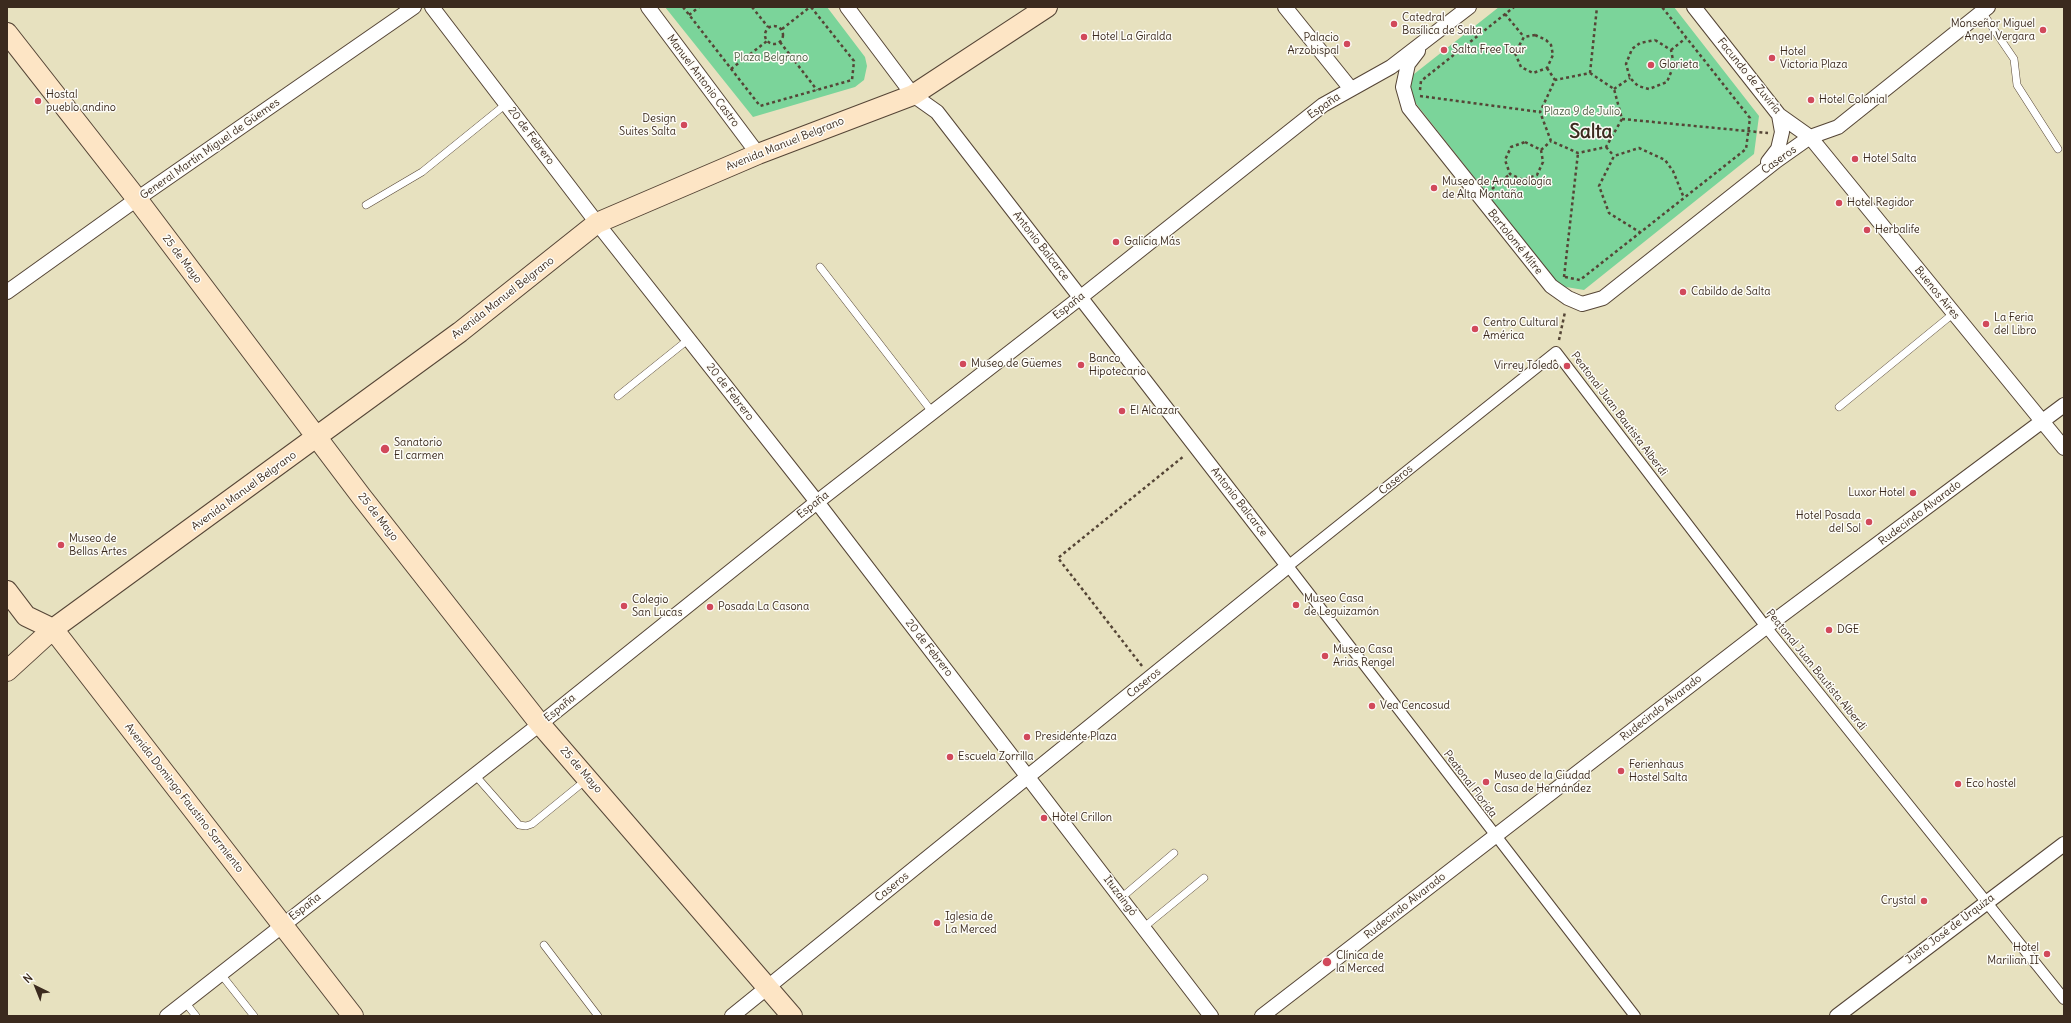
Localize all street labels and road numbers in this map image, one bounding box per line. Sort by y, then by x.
street label: Manuel Antonio Castro [664,32,742,130]
street label: Facundo de Zuviría [1714,35,1784,117]
street label: España [1305,90,1343,122]
street label: General Martín Miguel de Güemes [138,96,282,202]
street label: 20 de Febrero [505,104,557,168]
street label: Avenida Manuel Belgrano [724,114,846,174]
street label: Caseros [1759,143,1799,177]
street label: Bartolomé Mitre [1485,207,1545,277]
street label: Antonio Balcarce [1010,209,1072,283]
street label: 25 de Mayo [159,232,205,286]
street label: Avenida Manuel Belgrano [449,254,557,342]
street label: Buenos Aires [1912,264,1962,322]
street label: España [1050,290,1088,322]
street label: Peatonal Juan Bautista Alberdi [1568,349,1670,479]
street label: 20 de Febrero [704,361,756,423]
street label: Avenida Manuel Belgrano [189,449,299,533]
street label: Caseros [1376,462,1416,498]
street label: Antonio Balcarce [1208,465,1270,539]
street label: Rudecindo Alvarado [1876,478,1964,548]
street label: España [794,489,832,521]
street label: 25 de Mayo [355,490,401,544]
street label: Peatonal Juan Bautista Alberdi [1763,607,1869,733]
street label: 20 de Febrero [903,617,955,679]
street label: Caseros [1124,665,1164,701]
street label: Rudecindo Alvarado [1618,672,1704,744]
street label: España [542,691,578,725]
street label: Avenida Domingo Faustino Sarmiento [122,721,246,875]
street label: 25 de Mayo [557,744,605,796]
street label: Peatonal Florida [1440,748,1500,820]
street label: Caseros [872,869,912,905]
street label: Rudecindo Alvarado [1362,870,1448,942]
street label: Ituzaingó [1101,873,1139,919]
street label: España [286,891,324,923]
street label: Justo José de Urquiza [1903,891,1997,967]

